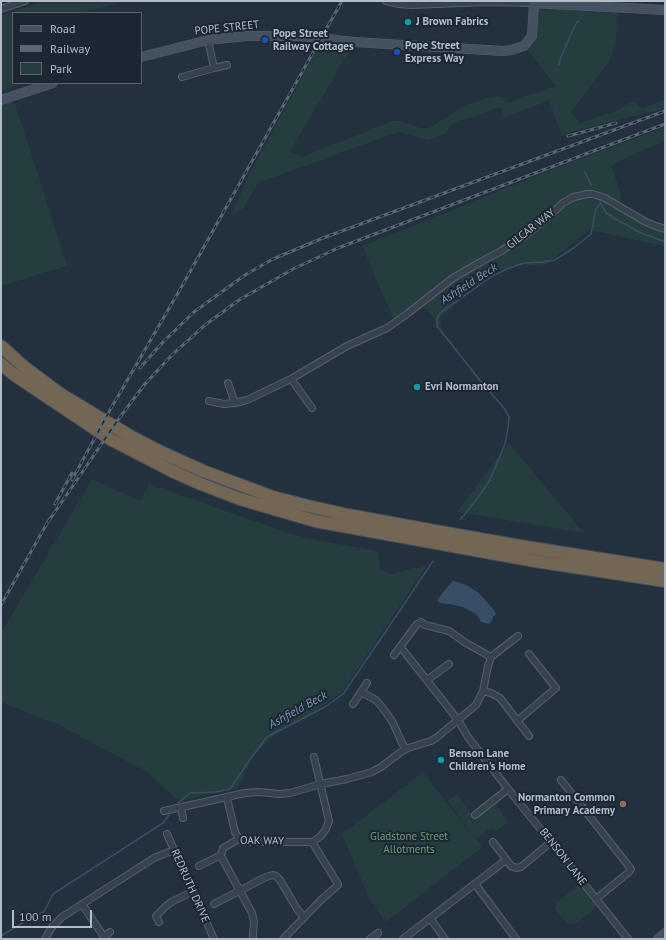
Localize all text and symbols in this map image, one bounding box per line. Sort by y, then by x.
legend [12,12,142,84]
place label: J Brown Fabrics [416,15,489,29]
marker: J Brown Fabrics [403,17,413,27]
street label: POPE STREET [194,18,260,38]
text: Road [50,21,75,36]
place label: Pope Street Railway Cottages [273,27,354,53]
marker: Pope Street Railway Cottages [260,35,270,45]
place label: Pope Street Express Way [405,39,464,65]
text: Railway [50,41,90,56]
marker: Pope Street Express Way [392,47,402,57]
text: Park [50,61,72,76]
street label: GILCAR WAY [504,206,558,252]
water label: Ashfield Beck [438,260,500,308]
place label: Evri Normanton [425,380,499,394]
marker: Evri Normanton [412,382,422,392]
water label: Ashfield Beck [266,688,330,732]
place label: Benson Lane Children's Home [449,747,526,773]
marker: Benson Lane Children's Home [436,755,446,765]
place label: Normanton Common Primary Academy [518,791,615,817]
marker: Normanton Common Primary Academy [618,799,628,809]
street label: BENSON LANE [537,826,589,888]
park label: Gladstone Street Allotments [370,830,448,856]
street label: OAK WAY [240,834,284,848]
street label: REDRUTH DRIVE [168,847,212,925]
scale bar [14,902,94,928]
text: 100 m [19,909,52,924]

